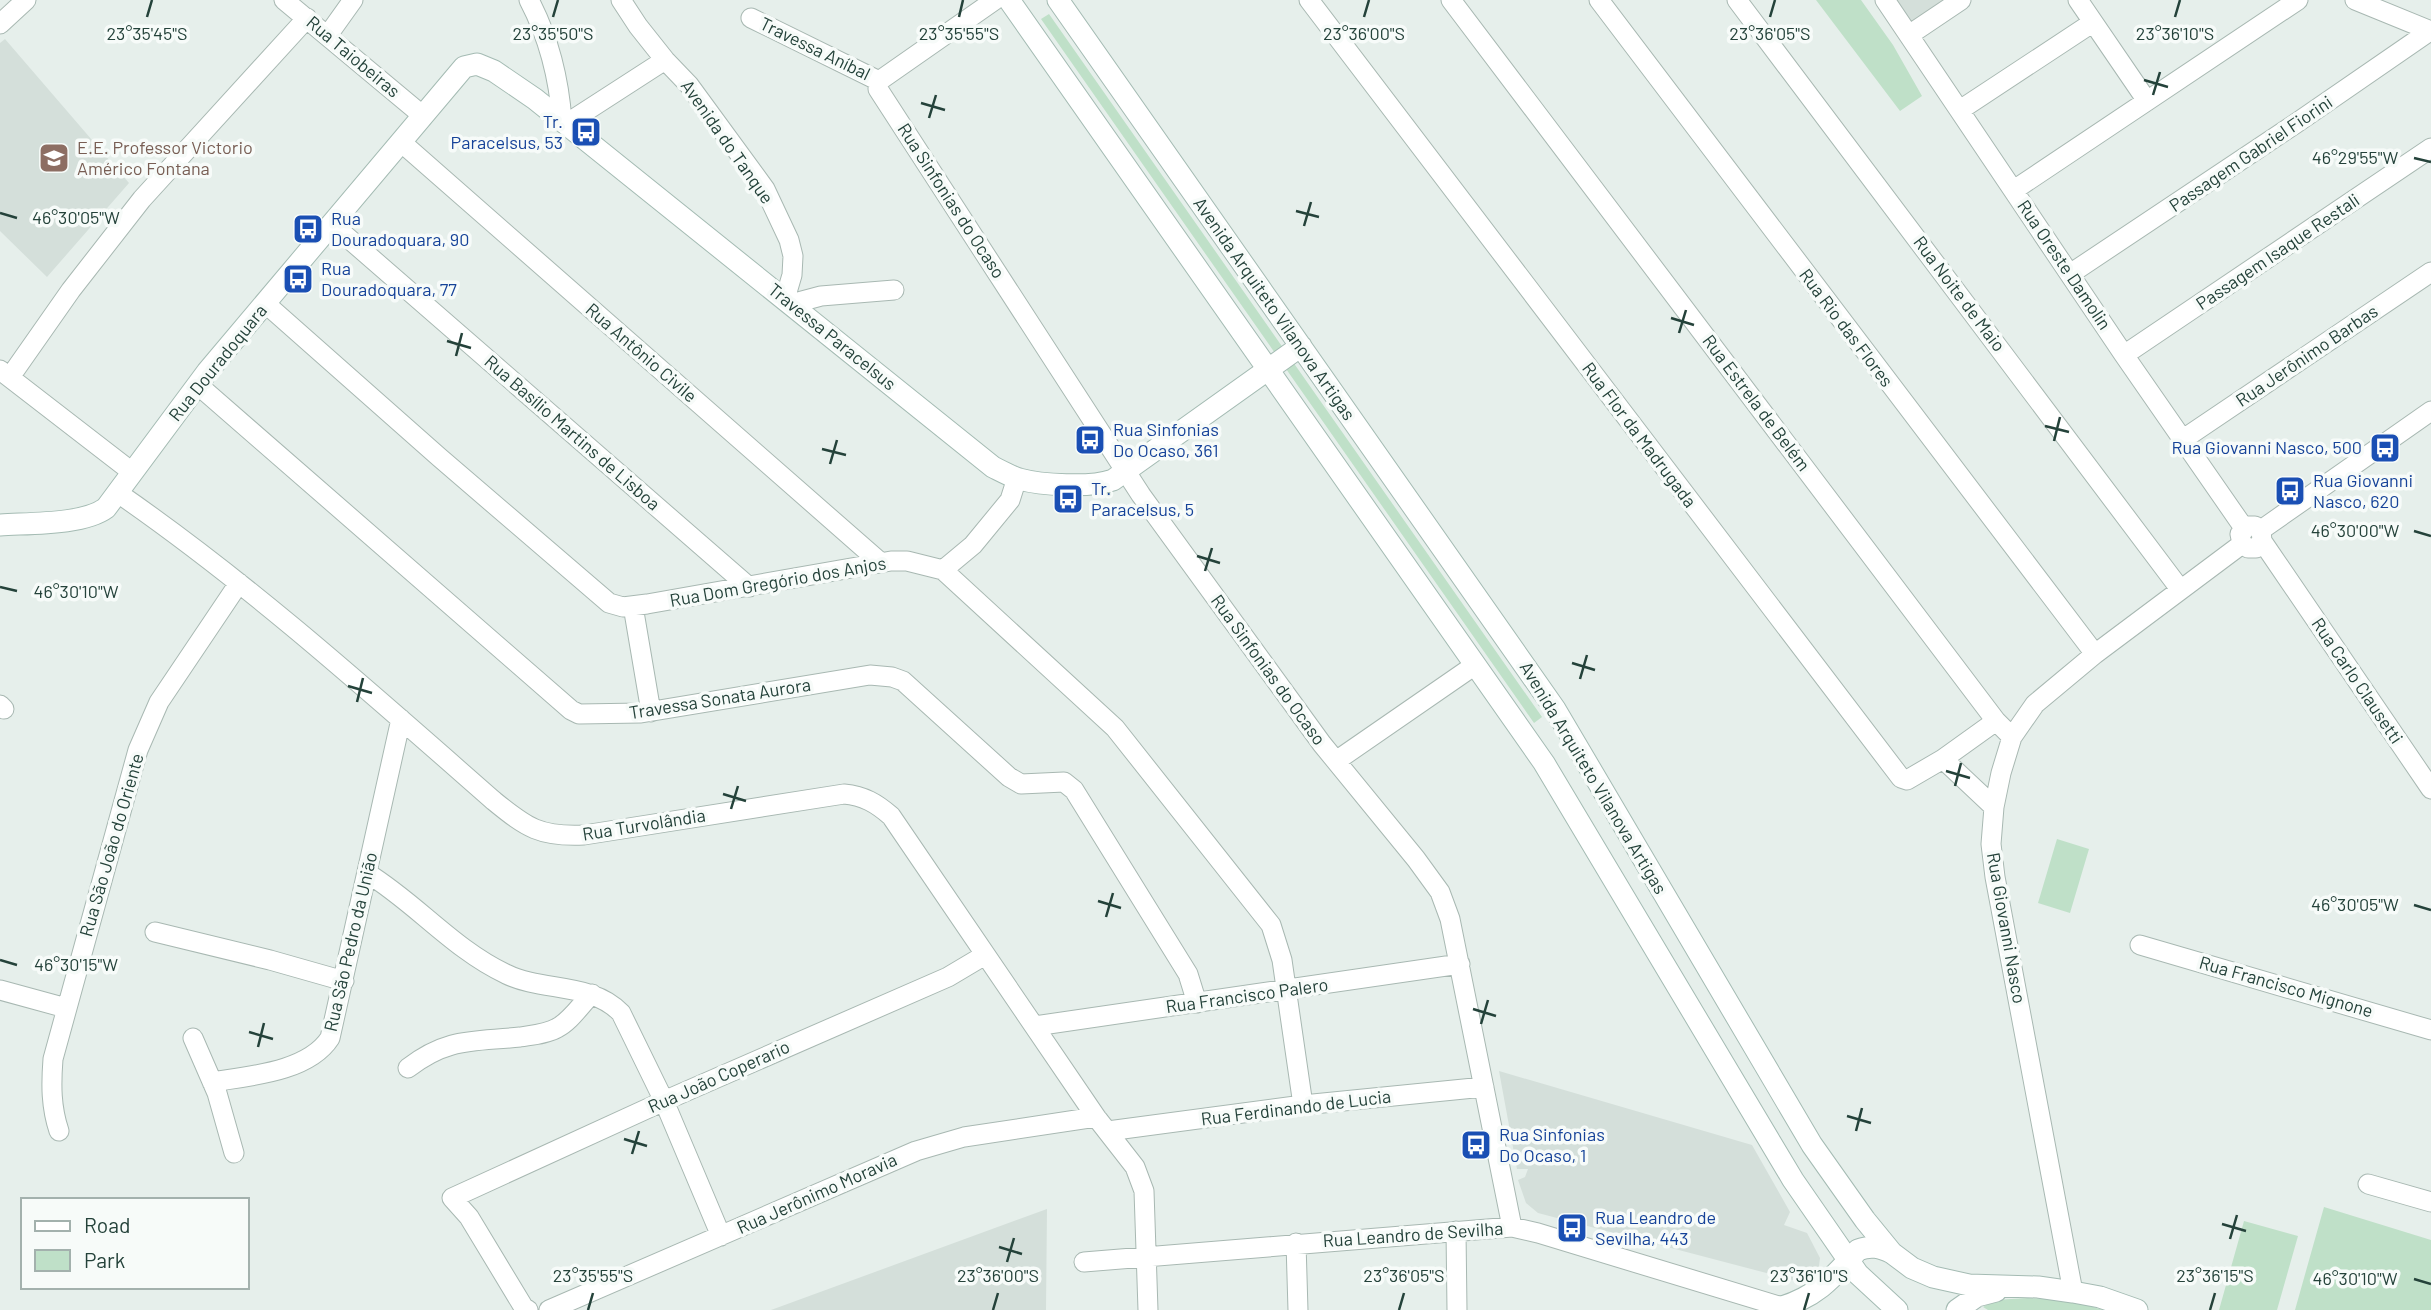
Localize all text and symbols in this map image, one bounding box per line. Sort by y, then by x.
street label: Rua Taiobeiras [302,11,405,102]
street label: Travessa Aníbal [757,12,874,84]
text: 23°35'45"S [107,22,187,44]
text: 23°35'50"S [512,22,594,44]
text: 23°35'55"S [919,22,999,44]
text: 23°36'00"S [1323,22,1405,44]
text: 23°36'05"S [1729,22,1811,44]
text: 23°36'10"S [2136,22,2214,44]
street label: Avenida do Tanque [677,75,779,208]
street label: Passagem Gabriel Fiorini [2165,90,2336,216]
place label: Tr. Paracelsus, 53 [451,110,563,153]
bus stop icon: Tr. Paracelsus, 53 [569,115,603,149]
street label: Rua Sinfonias do Ocaso [893,119,1010,282]
place label: E.E. Professor Victorio Américo Fontana [77,136,253,179]
school or university icon: E.E. Professor Victorio Américo Fontana [37,141,71,175]
text: 46°29'55"W [2312,146,2398,168]
street label: Passagem Isaque Restali [2191,188,2363,314]
street label: Avenida Arquiteto Vilanova Artigas [1189,193,1360,424]
street label: Rua Oreste Damolin [2013,195,2116,334]
text: 46°30'05"W [32,206,120,228]
place label: Rua Douradoquara, 90 [331,207,469,250]
bus stop icon: Rua Douradoquara, 90 [291,212,325,246]
street label: Rua Noite de Maio [1909,231,2010,356]
place label: Rua Douradoquara, 77 [321,257,457,300]
bus stop icon: Rua Douradoquara, 77 [281,262,315,296]
street label: Rua Rio das Flores [1795,264,1898,391]
street label: Travessa Paracelsus [764,278,901,394]
street label: Rua Antônio Civile [582,298,702,407]
street label: Rua Jerônimo Barbas [2231,299,2382,411]
street label: Rua Douradoquara [163,300,271,425]
street label: Rua Estrela de Belém [1698,330,1815,475]
street label: Rua Basílio Martins de Lisboa [480,350,665,515]
street label: Rua Flor da Madrugada [1578,357,1702,511]
place label: Rua Sinfonias Do Ocaso, 361 [1113,418,1219,461]
bus stop icon: Rua Sinfonias Do Ocaso, 361 [1073,423,1107,457]
bus stop icon: Rua Giovanni Nasco, 500 [2368,431,2402,465]
place label: Rua Giovanni Nasco, 500 [2171,436,2362,458]
place label: Rua Giovanni Nasco, 620 [2313,469,2413,512]
bus stop icon: Rua Giovanni Nasco, 620 [2273,474,2307,508]
place label: Tr. Paracelsus, 5 [1091,477,1194,520]
bus stop icon: Tr. Paracelsus, 5 [1051,482,1085,516]
text: 46°30'00"W [2311,519,2400,541]
street label: Rua Dom Gregório dos Anjos [668,551,888,611]
text: 46°30'10"W [34,580,119,602]
street label: Rua Sinfonias do Ocaso [1207,590,1331,749]
street label: Rua Carlo Clausetti [2308,613,2408,748]
street label: Avenida Arquiteto Vilanova Artigas [1516,657,1672,898]
street label: Travessa Sonata Aurora [628,673,812,723]
street label: Rua São João do Oriente [74,750,148,939]
street label: Rua Turvolândia [581,803,707,845]
street label: Rua São Pedro da União [319,850,381,1034]
street label: Rua Giovanni Nasco [1983,851,2031,1005]
text: 46°30'05"W [2311,893,2399,915]
street label: Rua Francisco Mignone [2197,951,2376,1021]
text: 46°30'15"W [34,953,118,975]
street label: Rua Francisco Palero [1164,973,1330,1017]
street label: Rua João Coperario [644,1035,793,1117]
street label: Rua Ferdinando de Lucia [1200,1084,1392,1130]
place label: Rua Sinfonias Do Ocaso, 1 [1499,1123,1605,1166]
bus stop icon: Rua Sinfonias Do Ocaso, 1 [1459,1128,1493,1162]
street label: Rua Jerônimo Moravia [733,1148,900,1238]
legend [21,1198,248,1289]
place label: Rua Leandro de Sevilha, 443 [1595,1206,1716,1249]
bus stop icon: Rua Leandro de Sevilha, 443 [1555,1211,1589,1245]
text: Road [84,1212,130,1237]
street label: Rua Leandro de Sevilha [1322,1217,1504,1251]
text: Park [84,1247,125,1272]
text: 23°35'55"S [553,1264,633,1286]
text: 23°36'00"S [957,1264,1039,1286]
text: 23°36'05"S [1363,1264,1445,1286]
text: 23°36'10"S [1770,1264,1848,1286]
text: 23°36'15"S [2176,1264,2254,1286]
text: 46°30'10"W [2313,1267,2398,1289]

